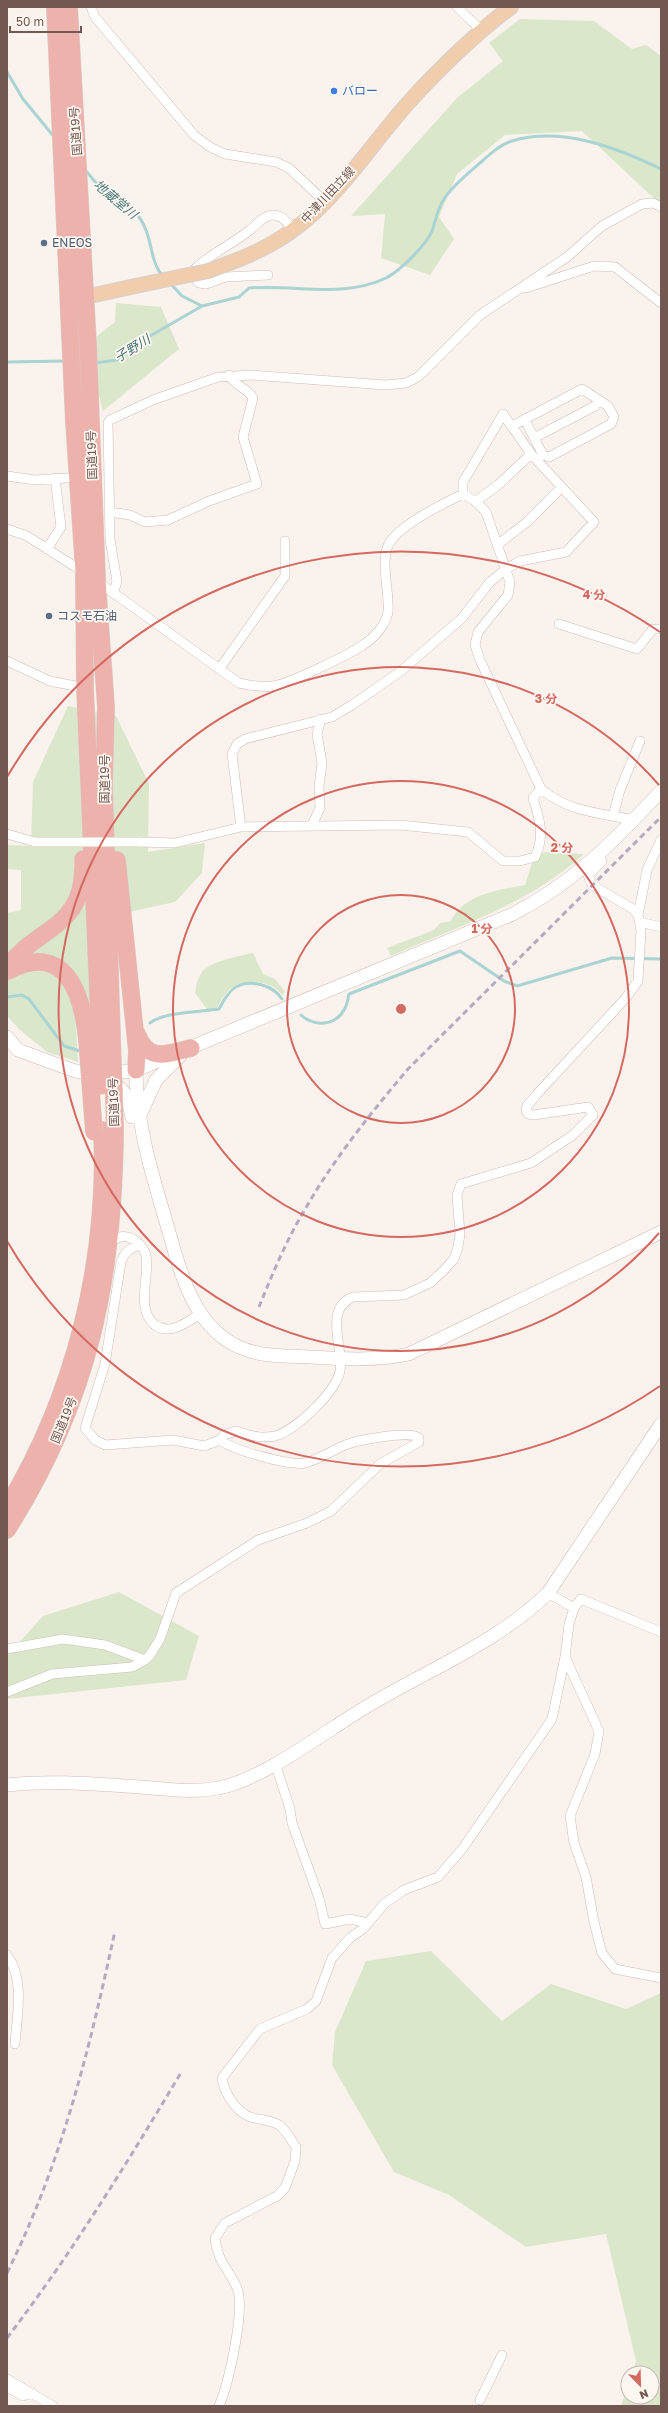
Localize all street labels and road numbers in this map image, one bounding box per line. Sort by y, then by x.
street label: 国道19号 [66,106,85,156]
street label: 中津川田立線 [298,163,358,226]
street label: 国道19号 [83,430,100,480]
street label: 国道19号 [97,754,112,804]
street label: 国道19号 [105,1077,122,1127]
street label: 国道19号 [47,1394,80,1445]

